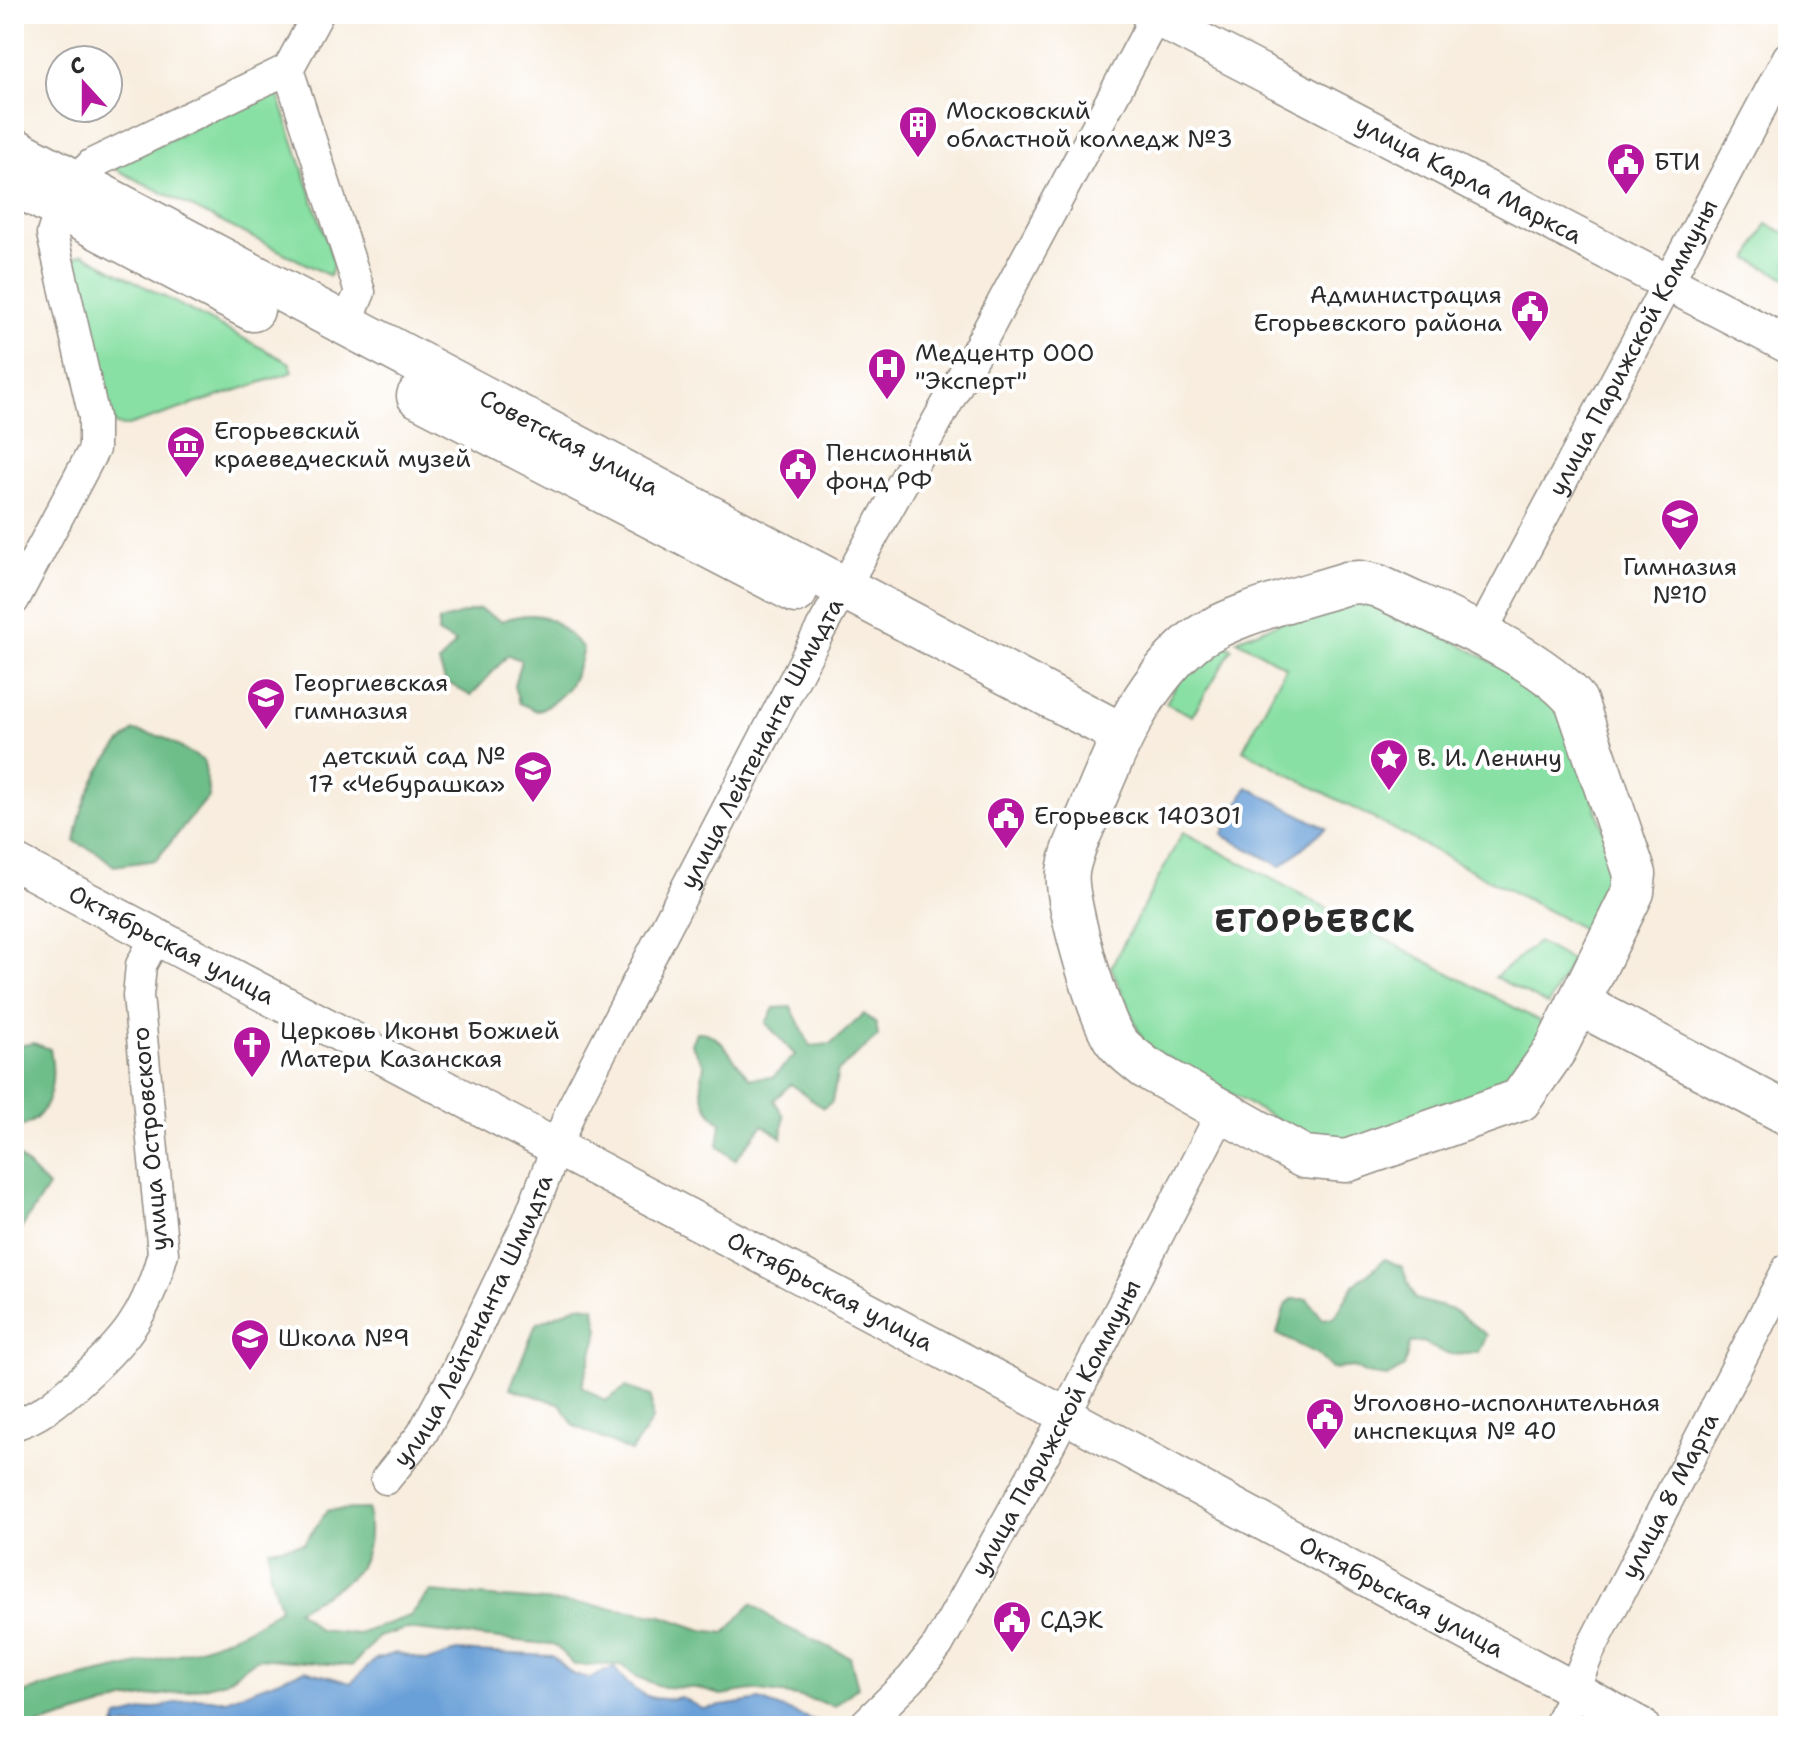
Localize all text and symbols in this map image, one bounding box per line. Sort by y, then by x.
north arrow [44,44,124,124]
text: С [66,50,89,82]
place label: Московский областной колледж №3 [946,95,1233,155]
building icon: Московский областной колледж №3 [897,104,939,159]
street label: улица Карла Маркса [1350,108,1588,252]
public building icon: БТИ [1605,141,1647,196]
place label: БТИ [1654,146,1700,178]
street label: улица Парижской Коммуны [1541,194,1725,501]
place label: Администрация Егорьевского района [1254,279,1502,339]
public building icon: Администрация Егорьевского района [1509,288,1551,343]
place label: Медцентр ООО "Эксперт" [915,337,1094,397]
hospital icon: Медцентр ООО "Эксперт" [866,346,908,401]
street label: Советская улица [474,382,665,503]
place label: Егорьевский краеведческий музей [214,415,471,475]
museum icon: Егорьевский краеведческий музей [165,424,207,479]
place label: Пенсионный фонд РФ [826,437,972,497]
public building icon: Пенсионный фонд РФ [777,446,819,501]
school or university icon: Гимназия №10 [1659,497,1701,552]
place label: Гимназия №10 [1623,551,1737,611]
street label: улица Лейтенанта Шмидта [673,592,851,894]
place label: Георгиевская гимназия [294,667,449,727]
school or university icon: Георгиевская гимназия [245,676,287,731]
place icon: В. И. Ленину [1368,737,1410,792]
place label: детский сад № 17 «Чебурашка» [308,740,505,800]
place label: В. И. Ленину [1417,742,1562,774]
school or university icon: детский сад № 17 «Чебурашка» [512,749,554,804]
public building icon: Егорьевск 140301 [985,795,1027,850]
place label: Егорьевск 140301 [1034,800,1241,832]
street label: Октябрьская улица [63,878,280,1012]
district label: ЕГОРЬЕВСК [1214,899,1416,942]
place label: Церковь Иконы Божией Матери Казанская [280,1015,559,1075]
church icon: Церковь Иконы Божией Матери Казанская [231,1024,273,1079]
street label: улица Островского [124,1026,176,1252]
street label: улица Лейтенанта Шмидта [386,1170,560,1473]
street label: Октябрьская улица [721,1224,939,1359]
street label: улица Парижской Коммуны [964,1274,1148,1582]
school or university icon: Школа №9 [229,1317,271,1372]
place label: Школа №9 [278,1322,410,1354]
place label: Уголовно-исполнительная инспекция № 40 [1353,1387,1660,1447]
public building icon: Уголовно-исполнительная инспекция № 40 [1304,1396,1346,1451]
street label: улица 8 Марта [1614,1407,1726,1584]
street label: Октябрьская улица [1293,1528,1510,1665]
public building icon: СДЭК [991,1599,1033,1654]
place label: СДЭК [1040,1604,1104,1636]

